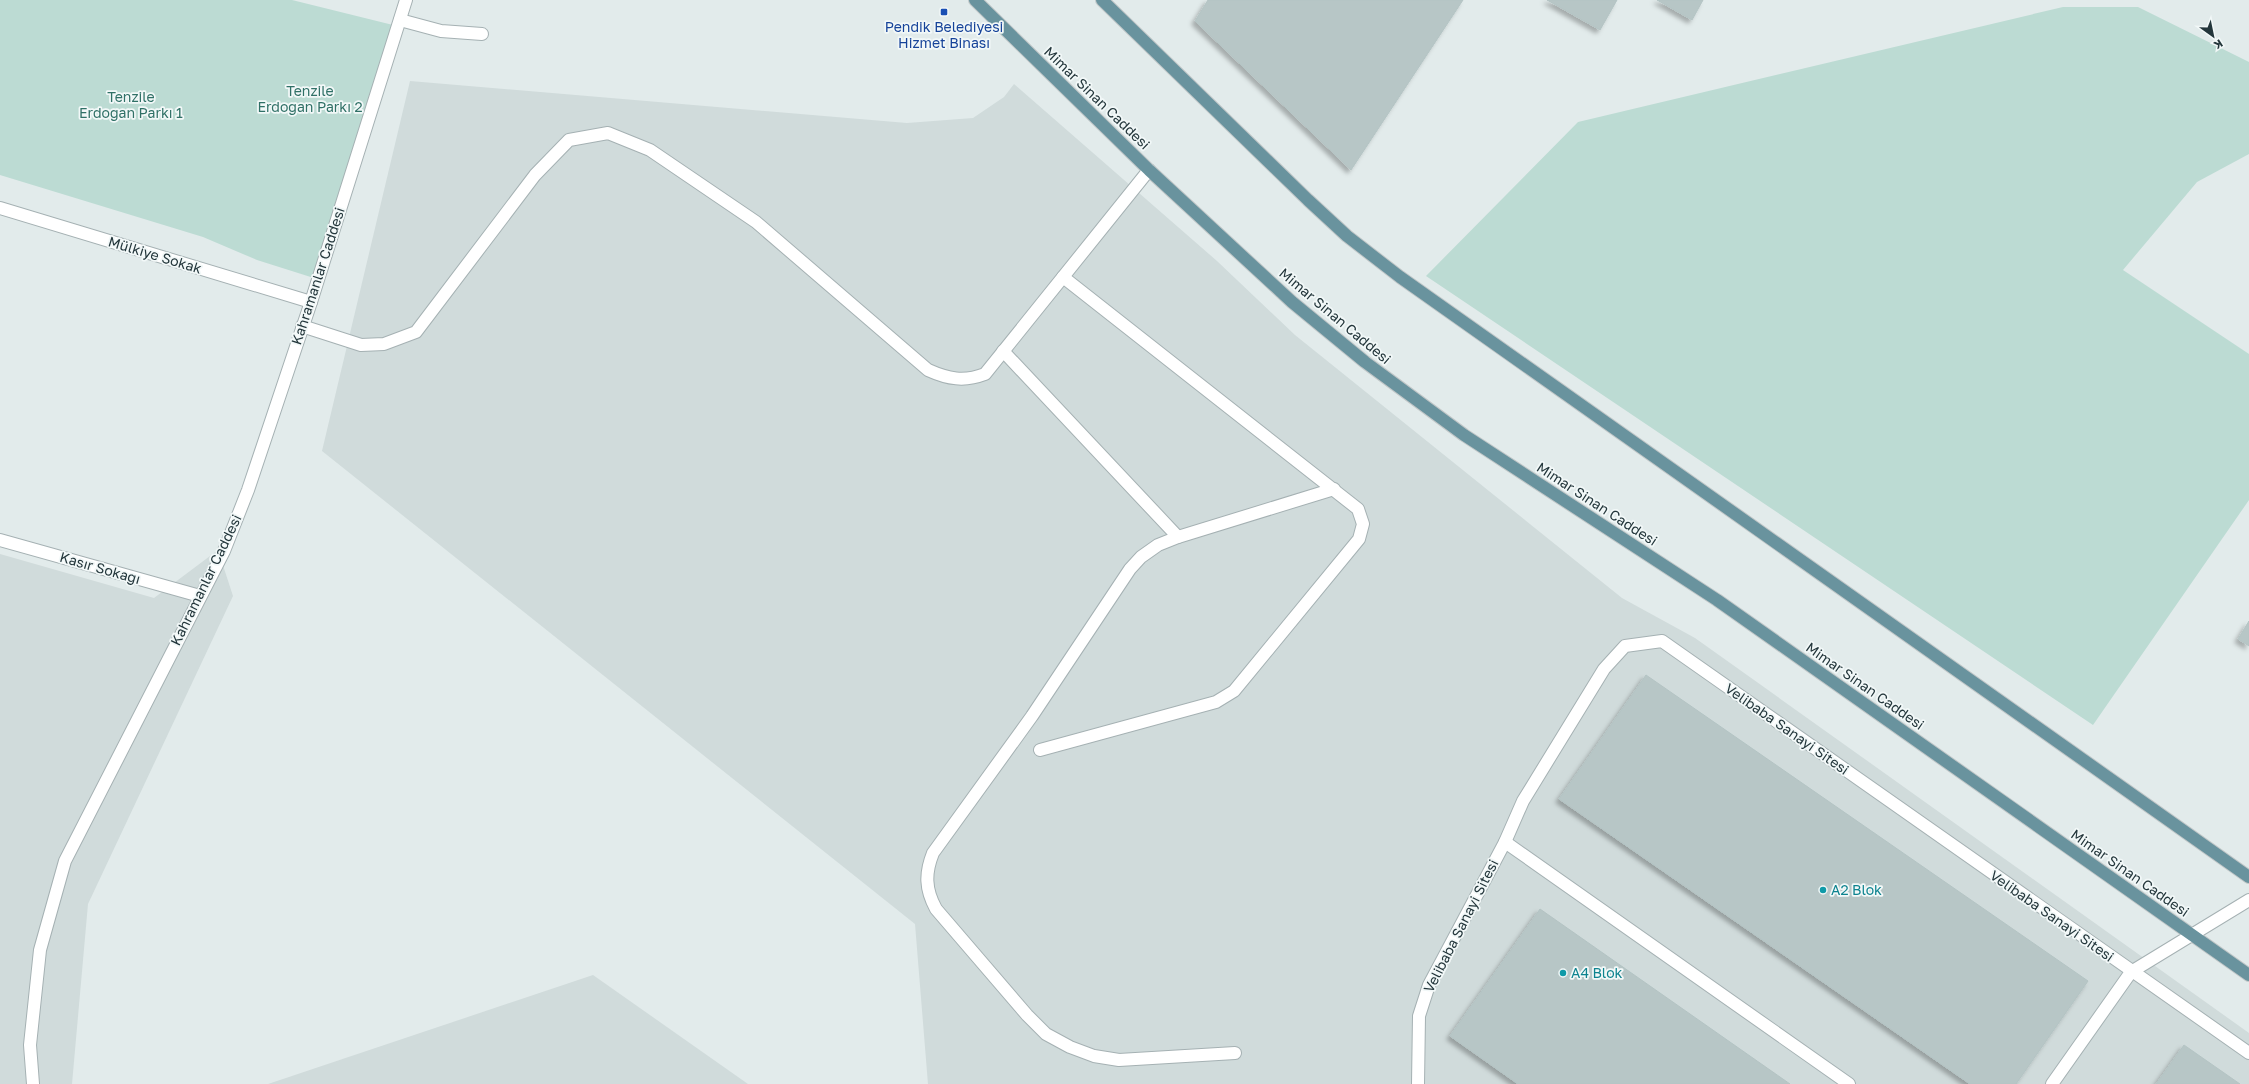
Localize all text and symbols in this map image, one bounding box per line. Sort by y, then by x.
marker: Pendik Belediyesi Hizmet Binası [939,7,949,17]
north arrow [2193,16,2233,56]
place label: Pendik Belediyesi Hizmet Binası [885,18,1003,51]
text: K [2212,37,2226,52]
street label: Mimar Sinan Caddesi [1041,43,1154,153]
park label: Tenzile Erdoğan Parkı 2 [257,82,363,115]
park label: Tenzile Erdoğan Parkı 1 [79,88,183,121]
street label: Kahramanlar Caddesi [287,205,348,347]
street label: Mülkiye Sokak [106,232,204,277]
street label: Mimar Sinan Caddesi [1276,264,1395,367]
street label: Mimar Sinan Caddesi [1534,458,1661,549]
street label: Kahramanlar Caddesi [166,512,245,648]
street label: Kasır Sokağı [58,548,142,587]
street label: Mimar Sinan Caddesi [1803,638,1928,733]
street label: Velibaba Sanayi Sitesi [1722,679,1852,778]
street label: Mimar Sinan Caddesi [2068,825,2193,920]
street label: Velibaba Sanayi Sitesi [1420,856,1502,995]
street label: Velibaba Sanayi Sitesi [1987,866,2117,965]
place label: A2 Blok [1831,881,1882,898]
marker: A2 Blok [1818,885,1828,895]
place label: A4 Blok [1571,964,1623,981]
marker: A4 Blok [1558,968,1568,978]

